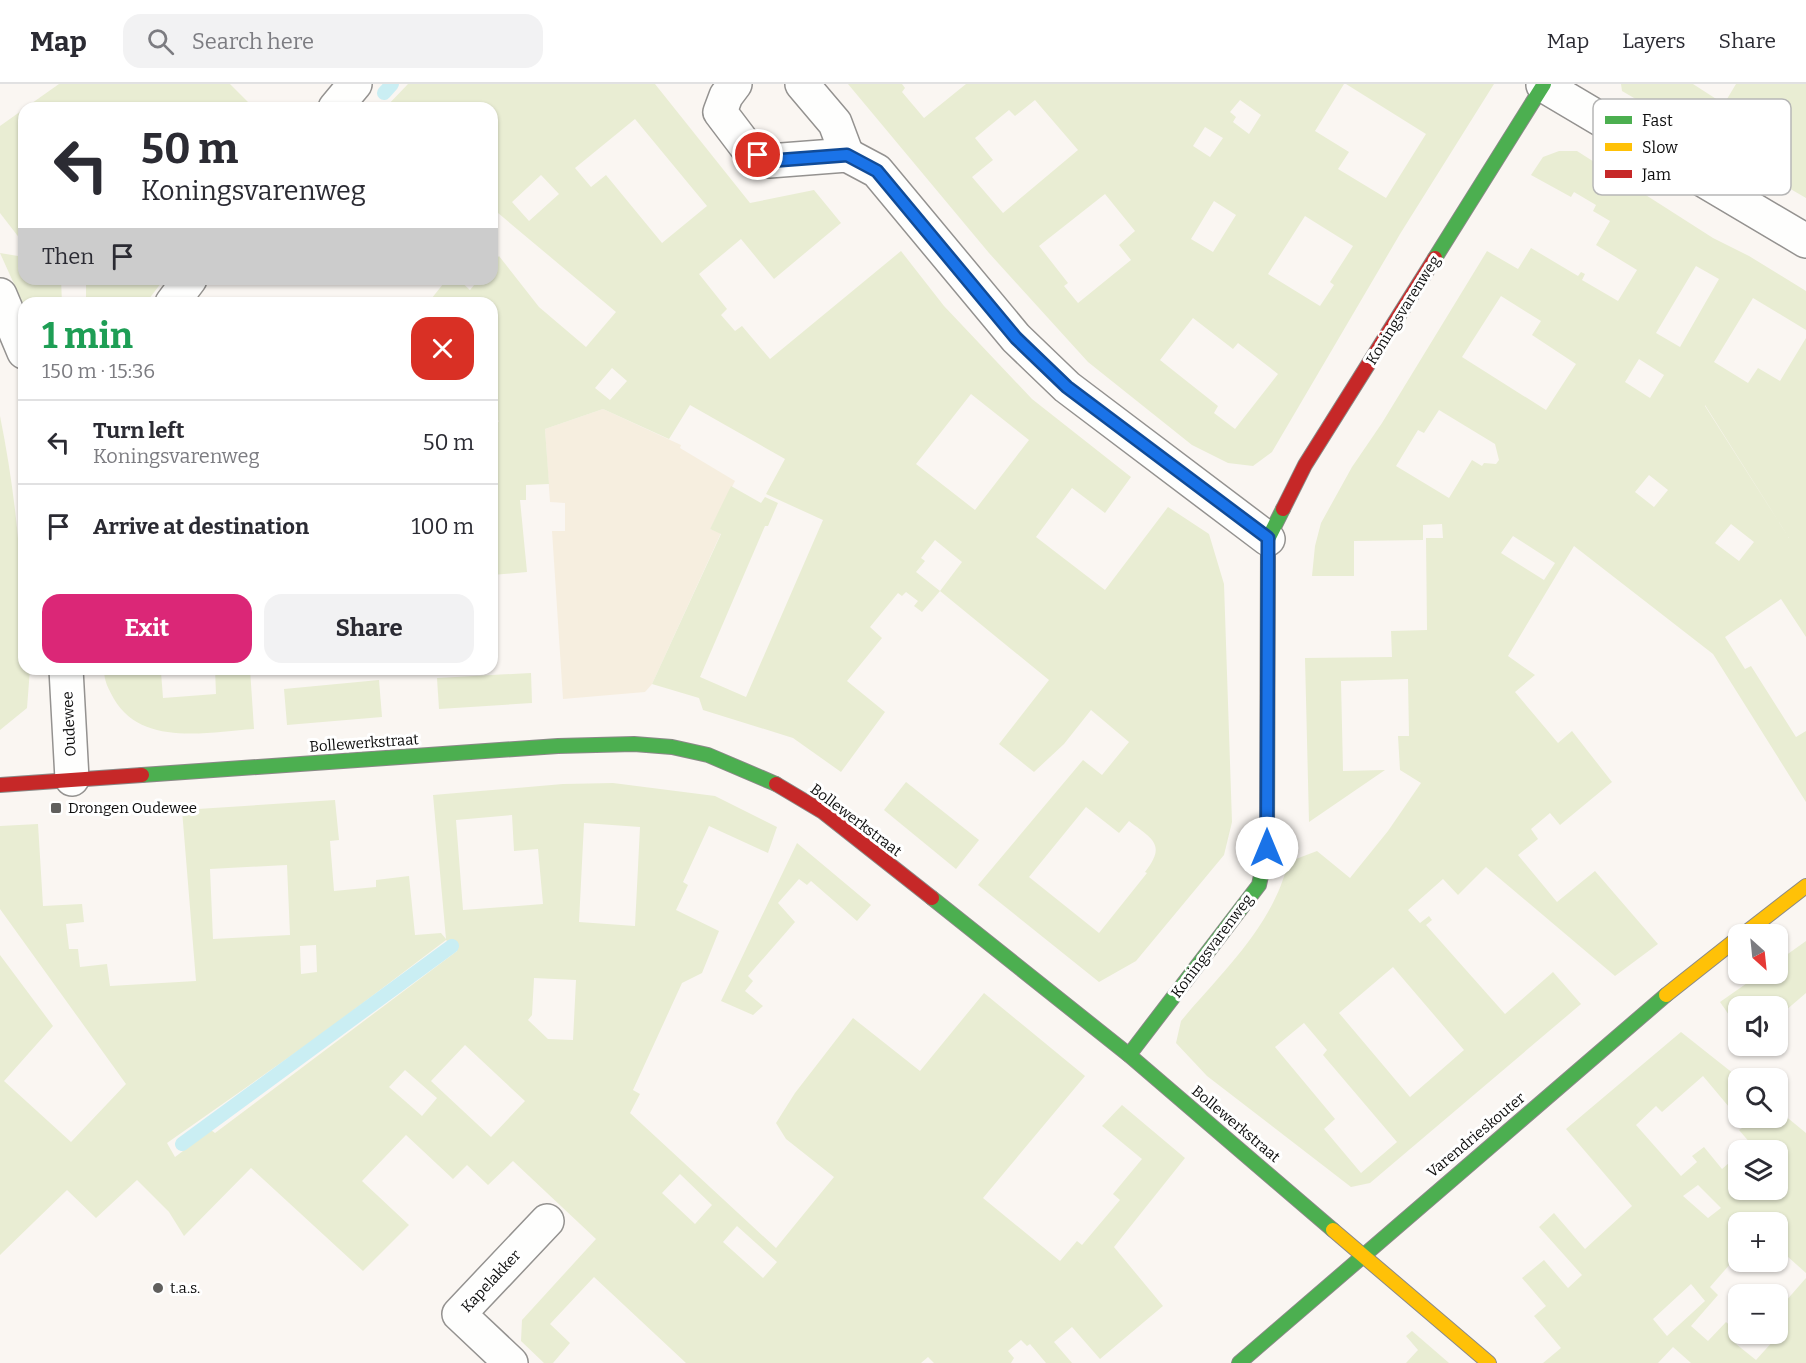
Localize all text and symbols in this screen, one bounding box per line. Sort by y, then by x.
search box [123,14,543,68]
text: Map [30,25,87,58]
icon: search [144,25,177,58]
text: Search here [192,28,314,55]
text: Map [1547,28,1589,54]
text: Layers [1622,28,1686,54]
text: Share [1719,28,1776,54]
legend [1593,99,1791,195]
text: Fast [1642,111,1673,130]
text: 50 m [141,124,238,174]
icon: left [42,126,120,204]
pin [732,129,783,180]
icon: arrive [741,138,774,171]
text: Slow [1642,138,1678,157]
text: Jam [1641,165,1671,184]
text: Koningsvarenweg [141,175,366,207]
icon: arrive [106,240,139,273]
text: Then [42,243,94,270]
street label: Koningsvarenweg [1362,252,1444,368]
text: 1 min [42,314,133,358]
button: close [411,317,474,380]
text: 150 m · 15:36 [42,359,155,383]
text: Turn left [93,417,185,444]
icon: left [42,426,75,459]
text: 50 m [423,429,474,456]
text: Koningsvarenweg [93,444,260,468]
icon: arrive [42,510,75,543]
text: Arrive at destination [93,513,309,540]
text: 100 m [411,513,474,540]
button: Exit [42,594,252,663]
button: Share [264,594,474,663]
street label: Oudewee [58,691,80,757]
street label: Bollewerkstraat [309,730,420,756]
street label: Bollewerkstraat [807,780,906,861]
place label: Drongen Oudewee [68,799,197,817]
marker: Drongen Oudewee [49,801,63,815]
position arrow [1235,816,1299,880]
street label: Koningsvarenweg [1167,891,1257,1001]
north arrow [1728,924,1788,984]
map controls [1728,924,1788,1344]
button: sound [1728,996,1788,1056]
button: search [1728,1068,1788,1128]
street label: Bollewerkstraat [1188,1082,1284,1166]
street label: Varendrieskouter [1423,1089,1529,1181]
button: layers [1728,1140,1788,1200]
button: + [1728,1212,1788,1272]
street label: Kapelakker [458,1246,525,1316]
place label: t.a.s. [170,1279,200,1297]
marker: t.a.s. [151,1281,165,1295]
button: − [1728,1284,1788,1344]

